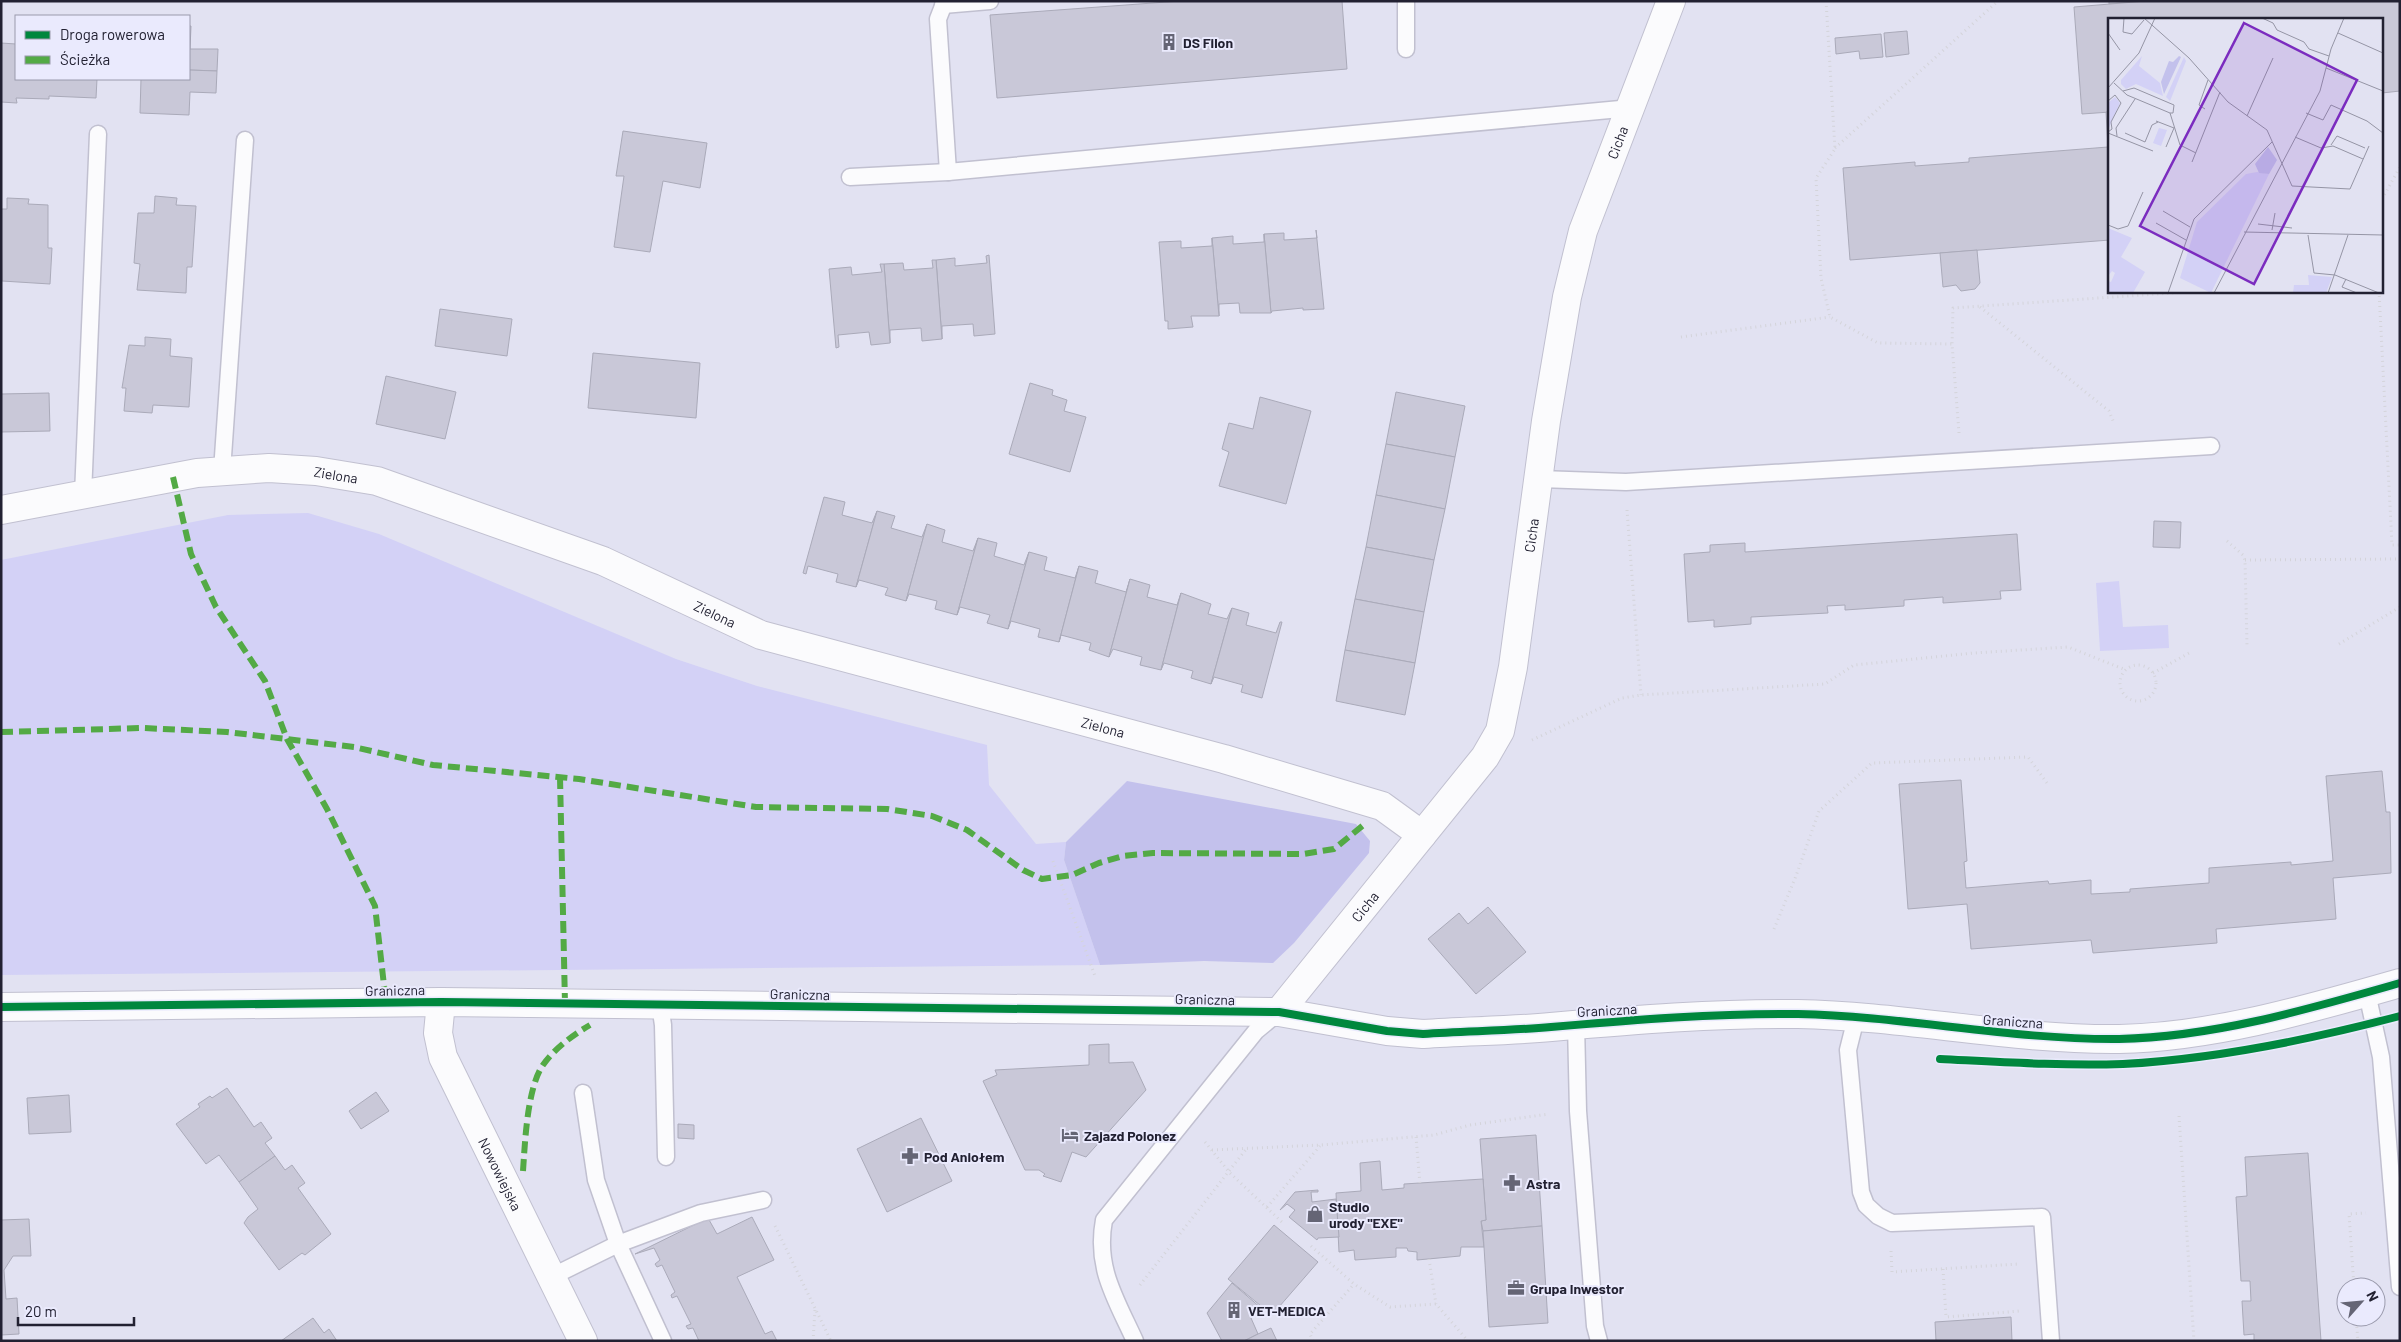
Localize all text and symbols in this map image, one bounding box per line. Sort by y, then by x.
legend [15,15,190,80]
inset map [2108,18,2384,292]
text: Droga rowerowa [60,25,165,43]
building icon: DS Filon [1159,32,1179,52]
place label: DS Filon [1183,34,1233,51]
text: Ścieżka [60,50,110,68]
street label: Cicha [1603,123,1631,161]
street label: Zielona [313,462,359,486]
street label: Cicha [1520,517,1541,553]
street label: Zielona [691,596,739,631]
street label: Zielona [1080,713,1127,741]
street label: Cicha [1347,888,1382,925]
street label: Graniczna [365,981,425,999]
street label: Graniczna [770,985,830,1003]
street label: Graniczna [1175,990,1235,1008]
street label: Graniczna [1577,1000,1637,1020]
street label: Graniczna [1982,1010,2044,1032]
hotel icon: Zajazd Polonez [1060,1125,1080,1145]
place label: Zajazd Polonez [1084,1127,1177,1144]
street label: Nowowiejska [475,1135,526,1213]
pharmacy icon: Pod Aniołem [900,1146,920,1166]
place label: Pod Aniołem [924,1148,1005,1165]
pharmacy icon: Astra [1502,1173,1522,1193]
place label: Astra [1526,1175,1560,1192]
place label: Studio urody "EXE" [1329,1198,1403,1231]
shop icon: Studio urody "EXE" [1305,1204,1325,1224]
north arrow [2336,1277,2386,1327]
office icon: Grupa Inwestor [1506,1278,1526,1298]
place label: Grupa Inwestor [1530,1280,1625,1297]
text: N [2363,1288,2383,1304]
scale bar [18,1294,134,1326]
building icon: VET-MEDICA [1224,1300,1244,1320]
text: 20 m [25,1302,57,1320]
place label: VET-MEDICA [1248,1302,1326,1319]

